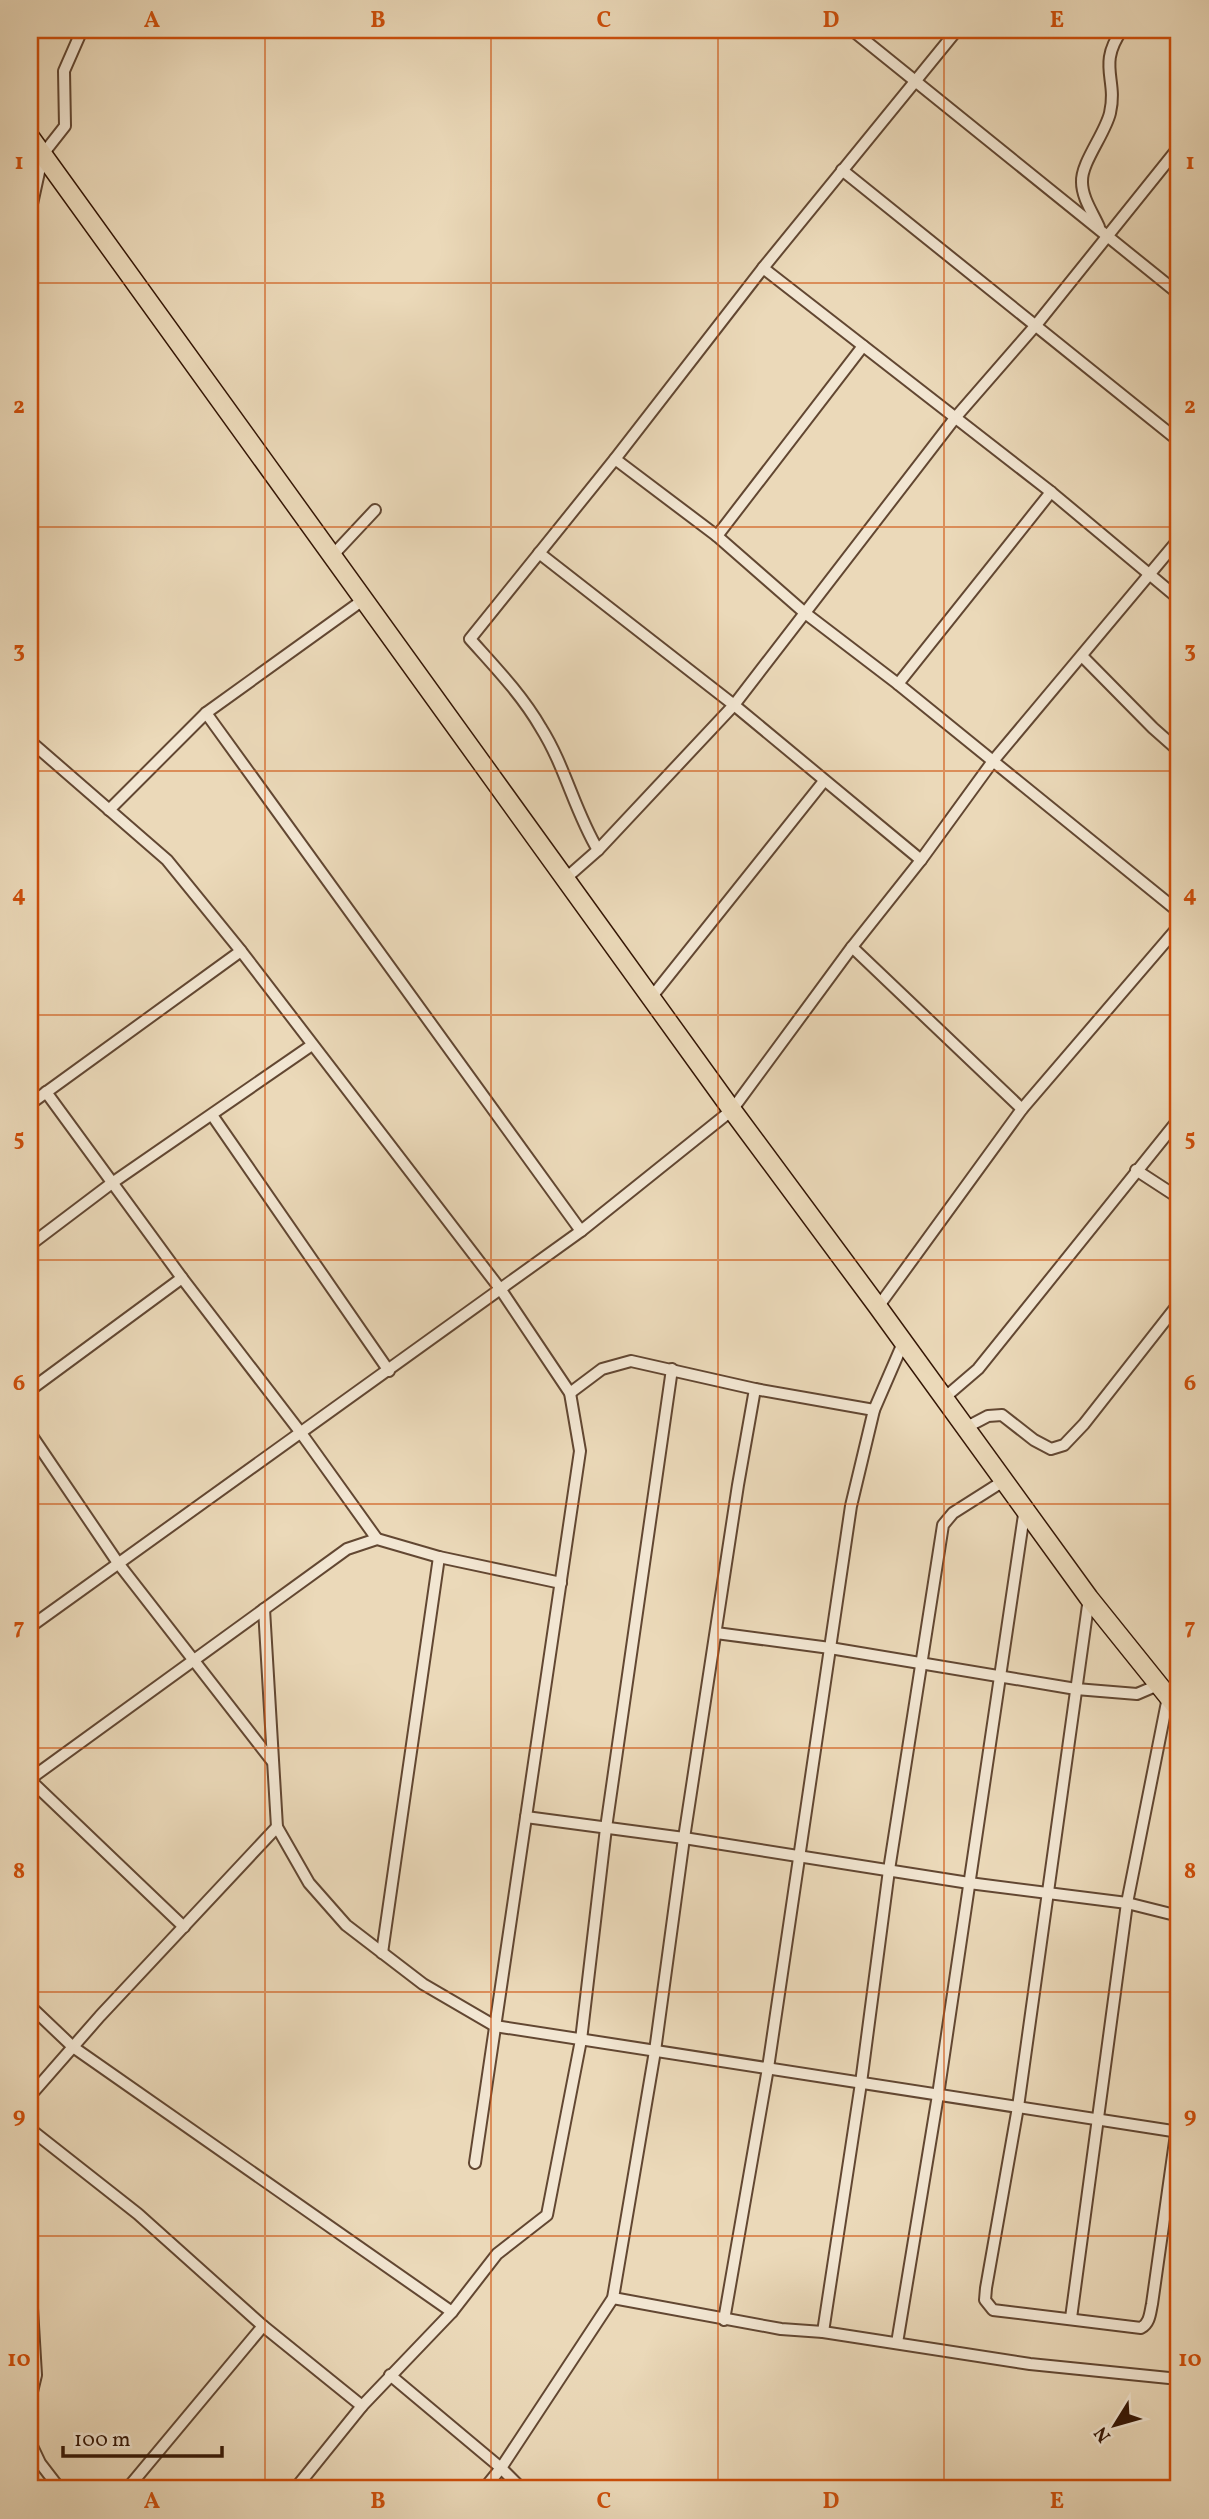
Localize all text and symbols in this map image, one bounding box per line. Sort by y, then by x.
text: A [144,5,160,37]
text: B [370,5,386,37]
text: C [597,5,611,37]
text: D [823,5,840,37]
text: E [1050,5,1064,37]
text: 1 [14,147,24,179]
text: 1 [1185,147,1195,179]
text: 2 [13,391,25,423]
text: 2 [1184,391,1196,423]
text: 3 [13,635,25,667]
text: 3 [1184,635,1196,667]
text: 4 [12,879,26,911]
text: 4 [1183,879,1197,911]
text: 5 [13,1123,25,1155]
text: 5 [1184,1123,1196,1155]
text: 6 [13,1368,25,1400]
text: 6 [1184,1368,1196,1400]
text: 7 [14,1612,25,1644]
text: 7 [1185,1612,1196,1644]
text: 8 [13,1856,25,1888]
text: 8 [1184,1856,1196,1888]
text: 9 [13,2100,25,2132]
text: 9 [1184,2100,1196,2132]
text: 10 [7,2344,31,2376]
text: 10 [1178,2344,1202,2376]
north arrow [1080,2390,1150,2460]
scale bar [63,2414,222,2458]
text: N [1088,2421,1118,2447]
text: 100 m [74,2426,131,2455]
text: A [144,2486,160,2518]
text: B [370,2486,386,2518]
text: C [597,2486,611,2518]
text: D [823,2486,840,2518]
text: E [1050,2486,1064,2518]

